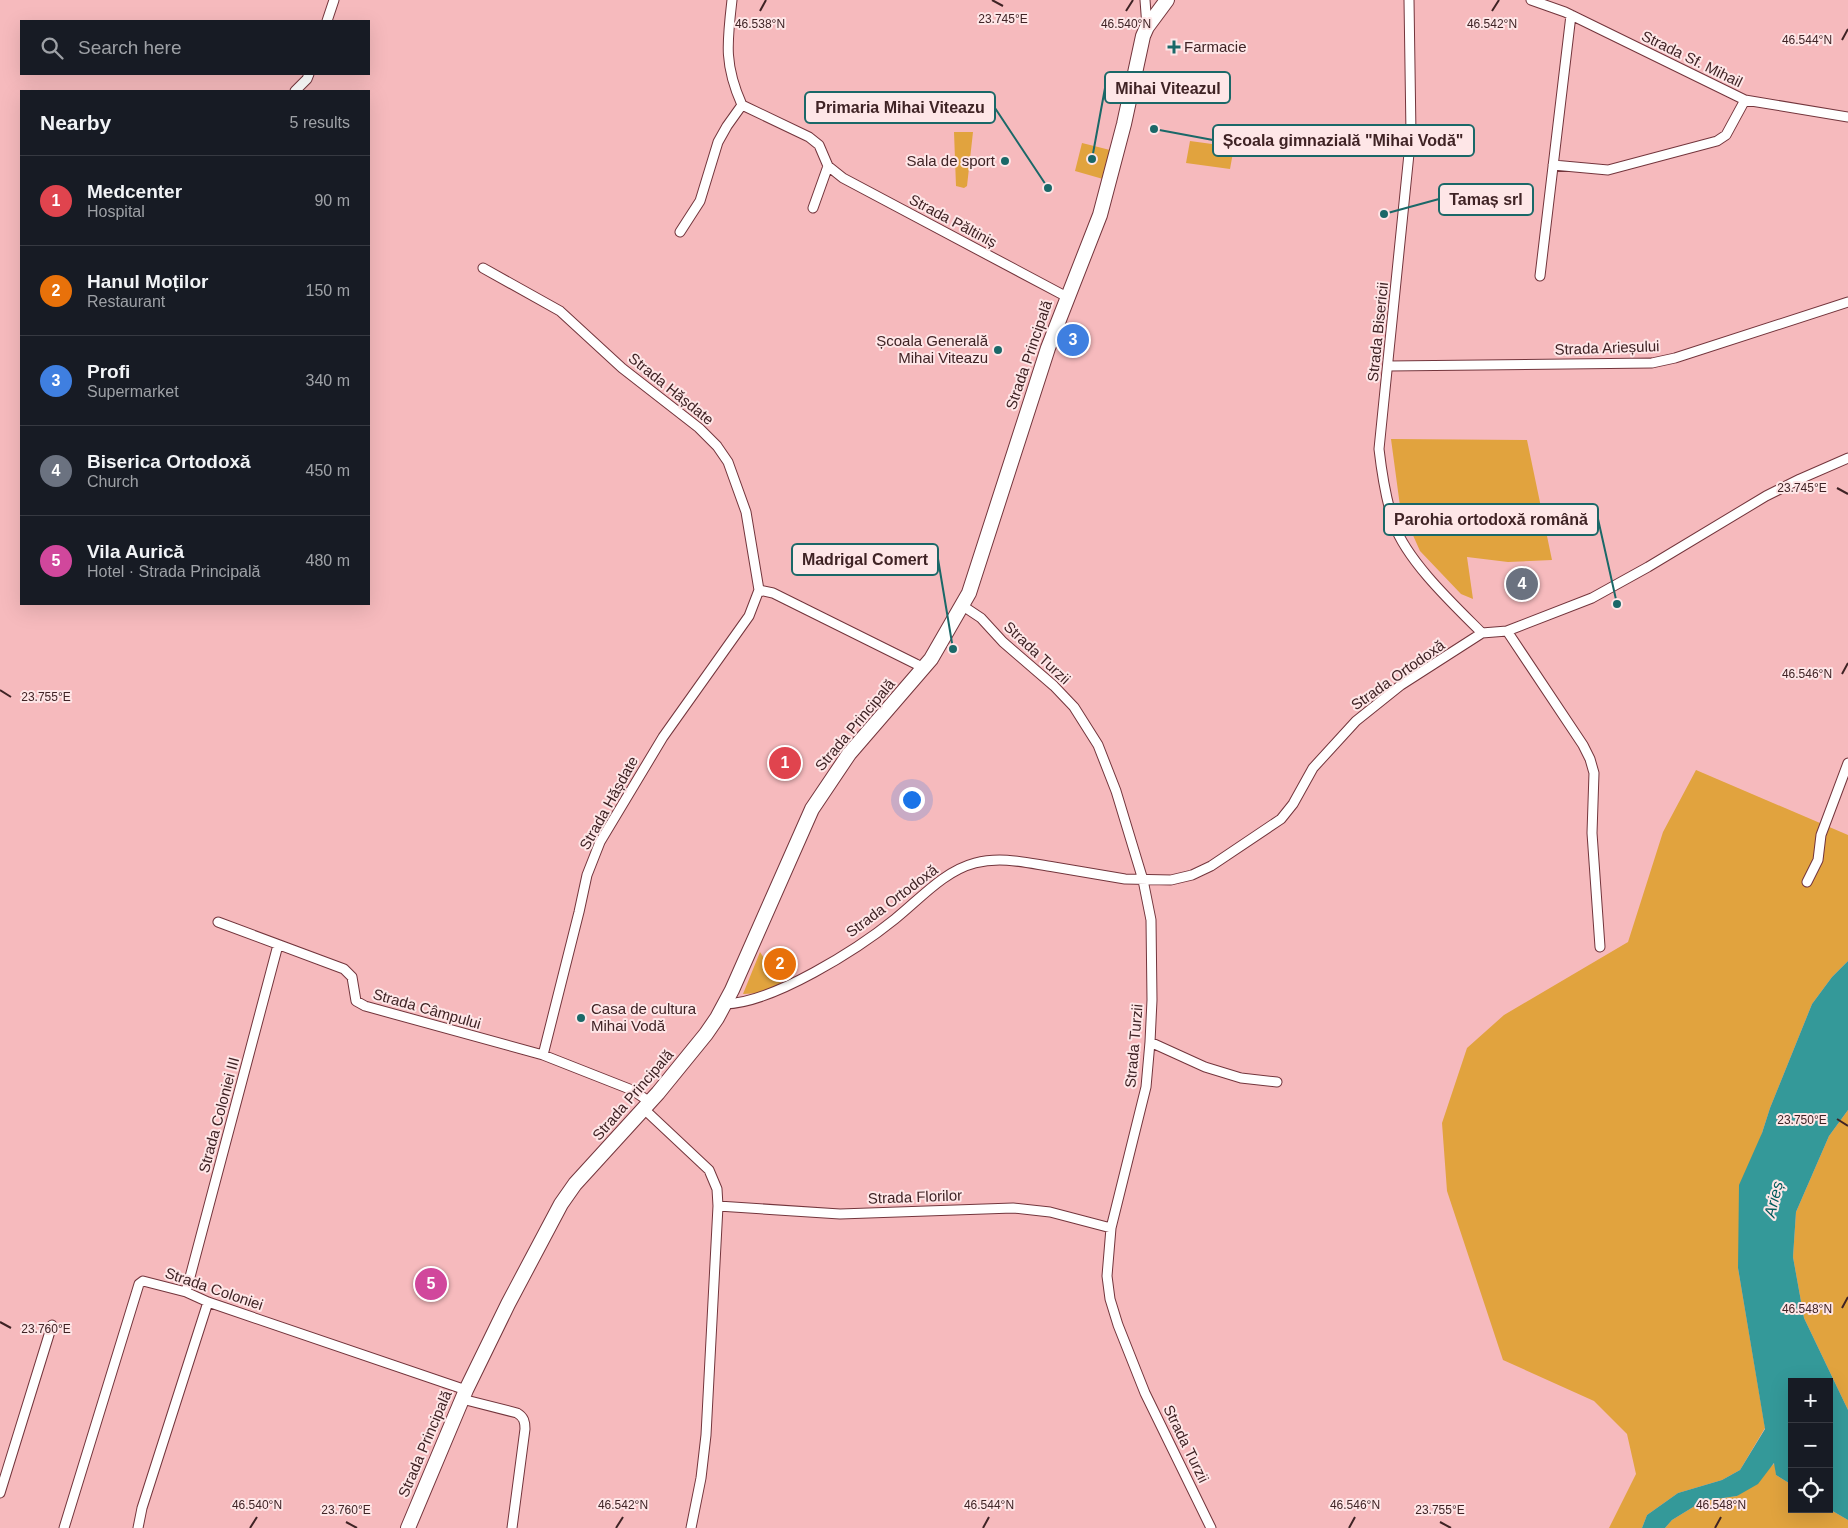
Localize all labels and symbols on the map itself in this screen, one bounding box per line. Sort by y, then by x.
text: 23.745°E [978,12,1028,26]
text: 46.538°N [735,17,785,31]
text: 46.540°N [1101,17,1151,31]
text: 46.542°N [1467,17,1517,31]
street label: Strada Sf. Mihail [1639,27,1745,90]
text: 46.544°N [1782,33,1832,47]
place label: Farmacie [1184,38,1247,55]
marker: Farmacie [1168,41,1180,53]
callout: Mihai Viteazul [1105,72,1230,103]
text: Mihai Viteazul [1115,80,1221,97]
callout: Primaria Mihai Viteazu [805,92,995,123]
text: Primaria Mihai Viteazu [815,99,985,116]
callout: Școala gimnazială "Mihai Vodă" [1213,125,1474,156]
text: Școala gimnazială "Mihai Vodă" [1223,132,1463,149]
place label: Sala de sport [907,152,996,169]
marker: Sala de sport [999,155,1011,167]
callout: Tamaș srl [1439,184,1533,215]
street label: Strada Păltiniș [907,190,1000,251]
text: Tamaș srl [1449,191,1523,208]
street label: Strada Bisericii [1364,281,1391,383]
street label: Strada Principală [1002,297,1055,412]
pin: 3 [1057,321,1089,359]
place label: Școala Generală Mihai Viteazu [876,332,989,366]
street label: Strada Arieșului [1554,337,1660,358]
marker: Școala Generală Mihai Viteazu [992,344,1004,356]
street label: Strada Hășdate [625,349,717,428]
text: 23.745°E [1777,481,1827,495]
callout: Parohia ortodoxă română [1384,504,1598,535]
text: Parohia ortodoxă română [1394,511,1588,528]
callout: Madrigal Comert [792,544,938,575]
text: Madrigal Comert [802,551,929,568]
pin: 4 [1506,565,1538,603]
street label: Strada Turzii [1001,618,1074,688]
street label: Strada Ortodoxă [1348,636,1448,713]
text: 46.546°N [1782,667,1832,681]
street label: Strada Principală [811,675,898,774]
text: 23.755°E [21,690,71,704]
pin: 1 [769,744,801,782]
street label: Strada Hășdate [576,753,641,852]
your location [899,787,925,813]
street label: Strada Ortodoxă [843,860,941,941]
pin: 2 [764,945,796,983]
street label: Strada Câmpului [371,985,483,1032]
place label: Casa de cultura Mihai Vodă [591,1000,697,1034]
street label: Strada Turzii [1121,1003,1146,1089]
marker: Casa de cultura Mihai Vodă [575,1012,587,1024]
street label: Strada Principală [589,1045,677,1143]
street label: Strada Coloniei III [195,1055,242,1175]
text: 23.750°E [1777,1113,1827,1127]
water label: Arieș [1761,1179,1786,1220]
street label: Strada Florilor [868,1186,962,1207]
street label: Strada Coloniei [163,1264,265,1313]
pin: 5 [415,1265,447,1303]
text: 46.548°N [1782,1302,1832,1316]
text: 23.760°E [21,1322,71,1336]
street label: Strada Principală [394,1387,455,1500]
street label: Strada Turzii [1160,1402,1213,1485]
text: 46.540°N [232,1498,282,1512]
text: 46.542°N [598,1498,648,1512]
text: 46.544°N [964,1498,1014,1512]
text: 46.546°N [1330,1498,1380,1512]
text: 46.548°N [1696,1498,1746,1512]
text: 23.760°E [321,1503,371,1517]
text: 23.755°E [1415,1503,1465,1517]

